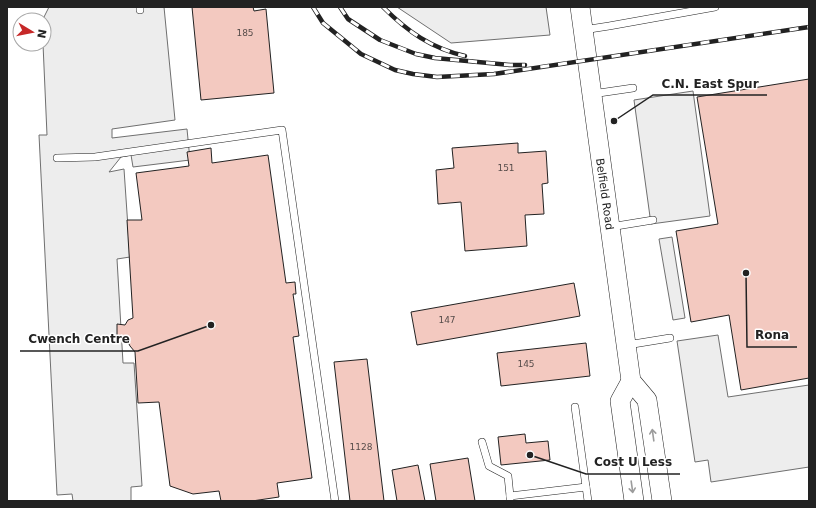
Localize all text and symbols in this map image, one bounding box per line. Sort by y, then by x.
north arrow [12,12,52,52]
text: N [34,28,49,39]
house number: 185 [236,28,254,38]
callout: C.N. East Spur [653,71,767,95]
text: C.N. East Spur [661,77,759,91]
street label: Belfield Road [593,157,616,231]
house number: 151 [497,163,515,173]
house number: 147 [438,315,456,325]
callout: Rona [747,323,797,347]
callout: Cwench Centre [20,327,138,351]
text: Rona [755,328,789,342]
text: Cwench Centre [28,332,130,346]
house number: 145 [517,359,535,369]
one-way arrow [649,429,657,442]
house number: 1128 [350,442,373,452]
callout: Cost U Less [586,450,680,474]
text: Cost U Less [594,455,672,469]
one-way arrow [628,480,636,493]

